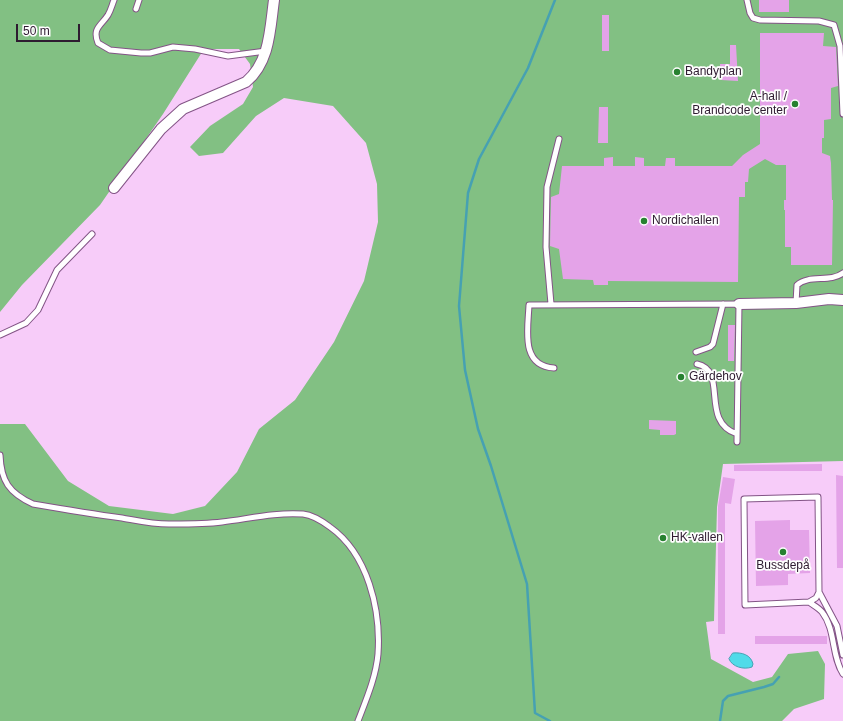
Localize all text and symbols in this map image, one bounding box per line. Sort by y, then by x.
scale bar [18,16,82,42]
text: 50 m [23,24,50,38]
place label: Bandyplan [685,65,742,79]
marker: Bandyplan [672,67,682,77]
place label: A-hall / Brandcode center [692,90,787,118]
marker: A-hall / Brandcode center [790,99,800,109]
place label: Nordichallen [652,214,719,228]
marker: Nordichallen [639,216,649,226]
place label: Gärdehov [689,370,742,384]
marker: Gärdehov [676,372,686,382]
place label: HK-vallen [671,531,723,545]
marker: HK-vallen [658,533,668,543]
marker: Bussdepå [778,547,788,557]
place label: Bussdepå [756,559,810,573]

